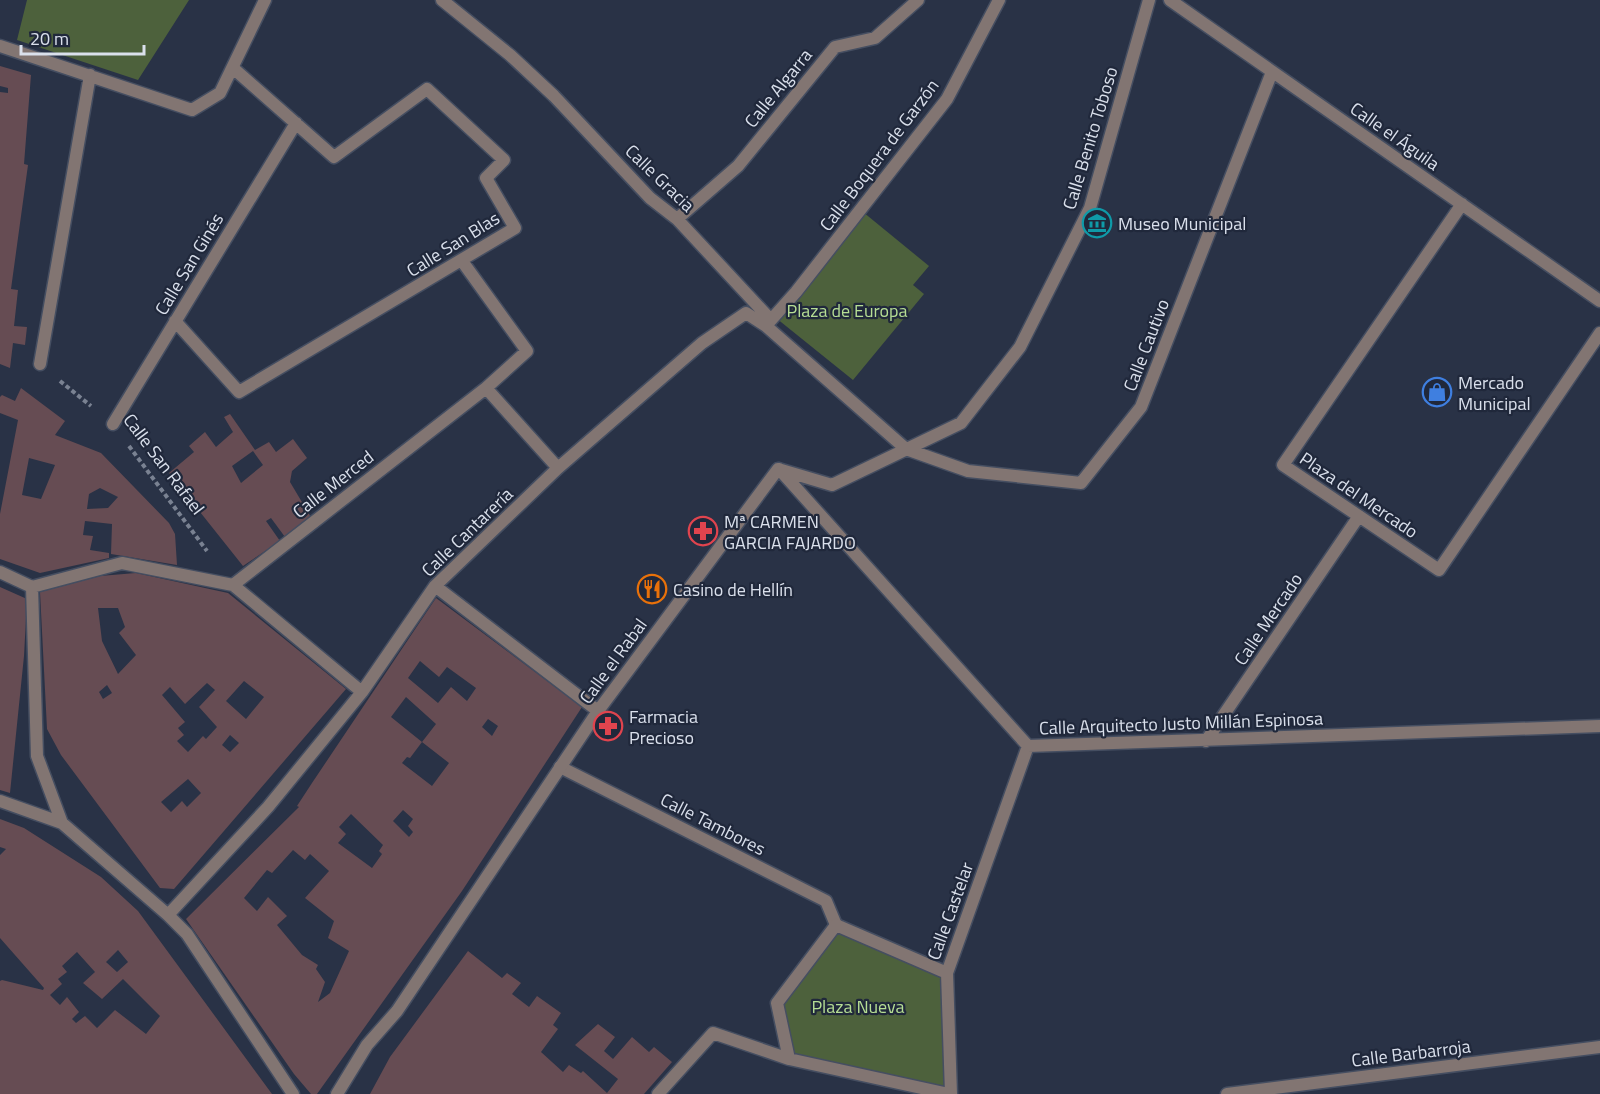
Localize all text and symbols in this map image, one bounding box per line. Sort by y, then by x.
scale bar [21,18,144,56]
text: 20 m [30,25,69,52]
street label: Calle Algarra [738,43,818,133]
street label: Calle Benito Toboso [1055,63,1125,213]
street label: Calle Boquera de Garzón [813,73,945,237]
street label: Calle el Águila [1345,95,1445,177]
street label: Calle Gracia [619,138,701,218]
street label: Calle San Blas [401,205,505,283]
museum icon: Museo Municipal [1081,207,1113,239]
street label: Calle San Ginés [148,208,230,320]
place label: Museo Municipal [1118,210,1246,237]
street label: Calle Cautivo [1116,295,1176,395]
park label: Plaza de Europa [786,297,908,324]
place label: Mercado Municipal [1458,369,1531,417]
shop icon: Mercado Municipal [1421,376,1453,408]
street label: Calle San Rafael [117,408,211,520]
street label: Calle Merced [287,444,379,524]
street label: Plaza del Mercado [1294,445,1424,545]
street label: Calle Cantarería [415,481,519,583]
place label: Mª CARMEN GARCIA FAJARDO [724,508,856,556]
pharmacy icon: Mª CARMEN GARCIA FAJARDO [687,515,719,547]
street label: Calle Mercado [1227,567,1309,671]
restaurant icon: Casino de Hellín [636,573,668,605]
place label: Casino de Hellín [673,576,793,603]
street label: Calle el Rabal [573,613,653,709]
place label: Farmacia Precioso [629,703,698,751]
street label: Calle Arquitecto Justo Millán Espinosa [1039,705,1323,741]
pharmacy icon: Farmacia Precioso [592,710,624,742]
street label: Calle Tambores [656,786,770,862]
street label: Calle Castelar [920,858,980,964]
park label: Plaza Nueva [811,993,905,1020]
street label: Calle Barbarroja [1350,1032,1472,1074]

